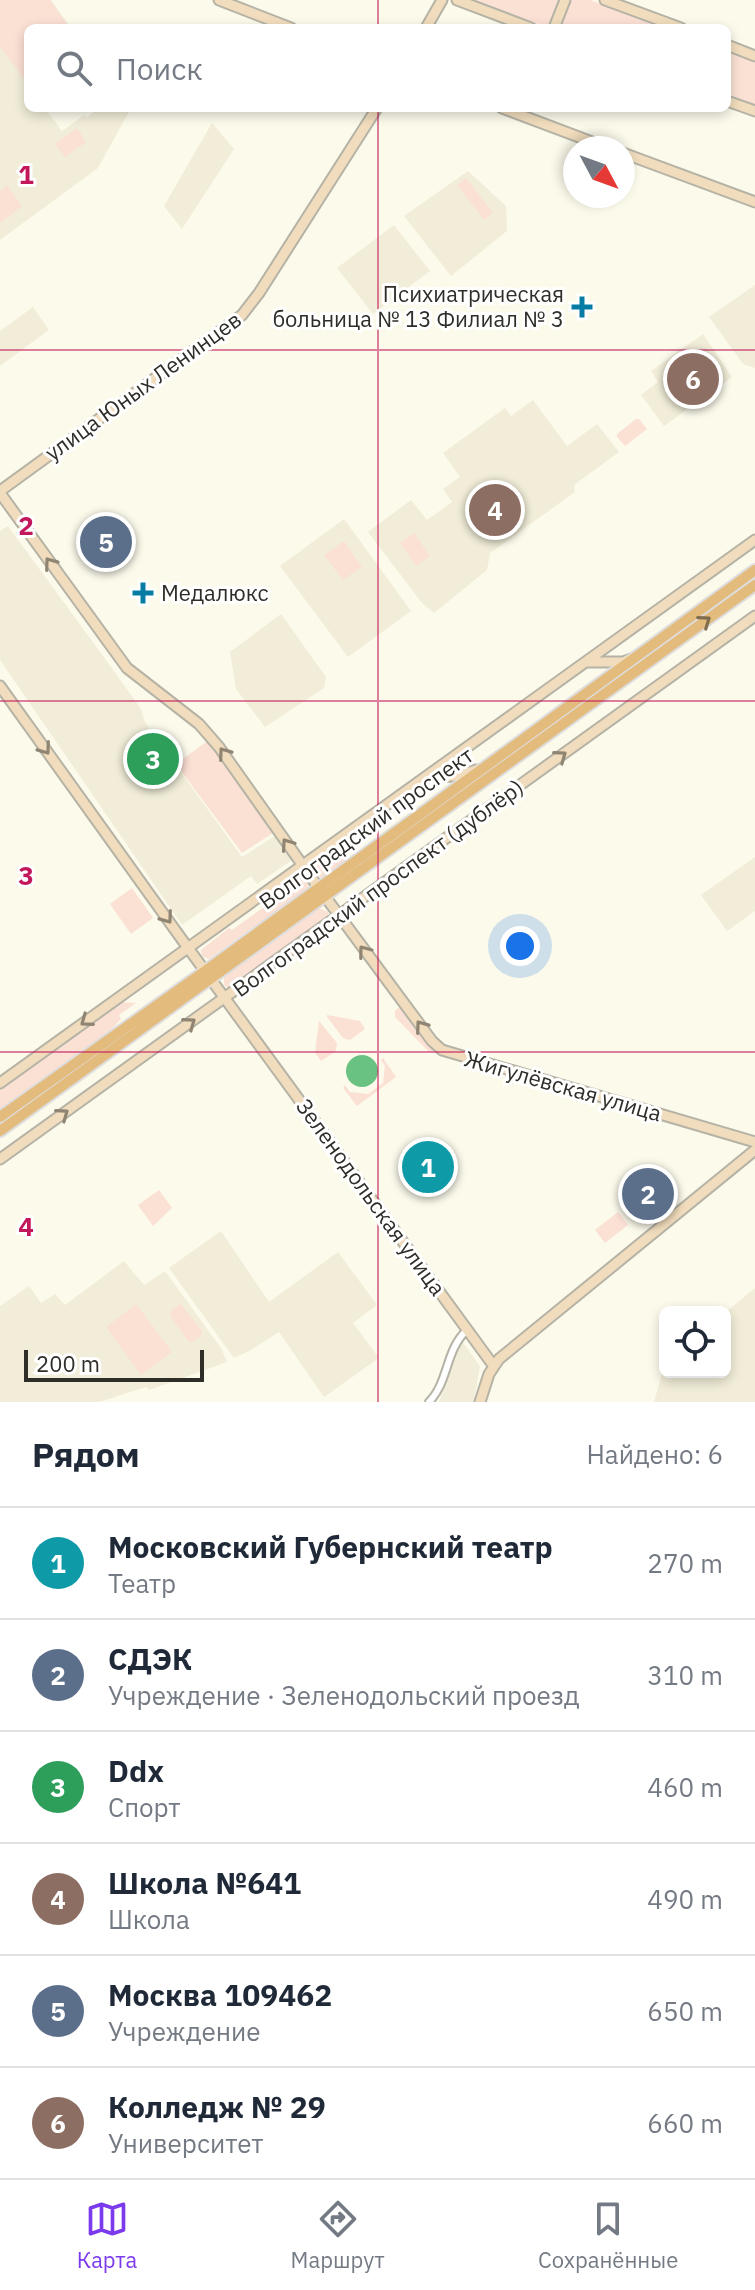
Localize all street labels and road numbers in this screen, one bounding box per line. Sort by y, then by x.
street label: улица Юных Ленинцев [39,305,247,467]
street label: Волгоградский проспект [253,740,479,915]
street label: Волгоградский проспект (дублёр) [227,772,529,1003]
street label: Жигулёвская улица [461,1043,665,1128]
street label: Зеленодольская улица [290,1092,453,1301]

